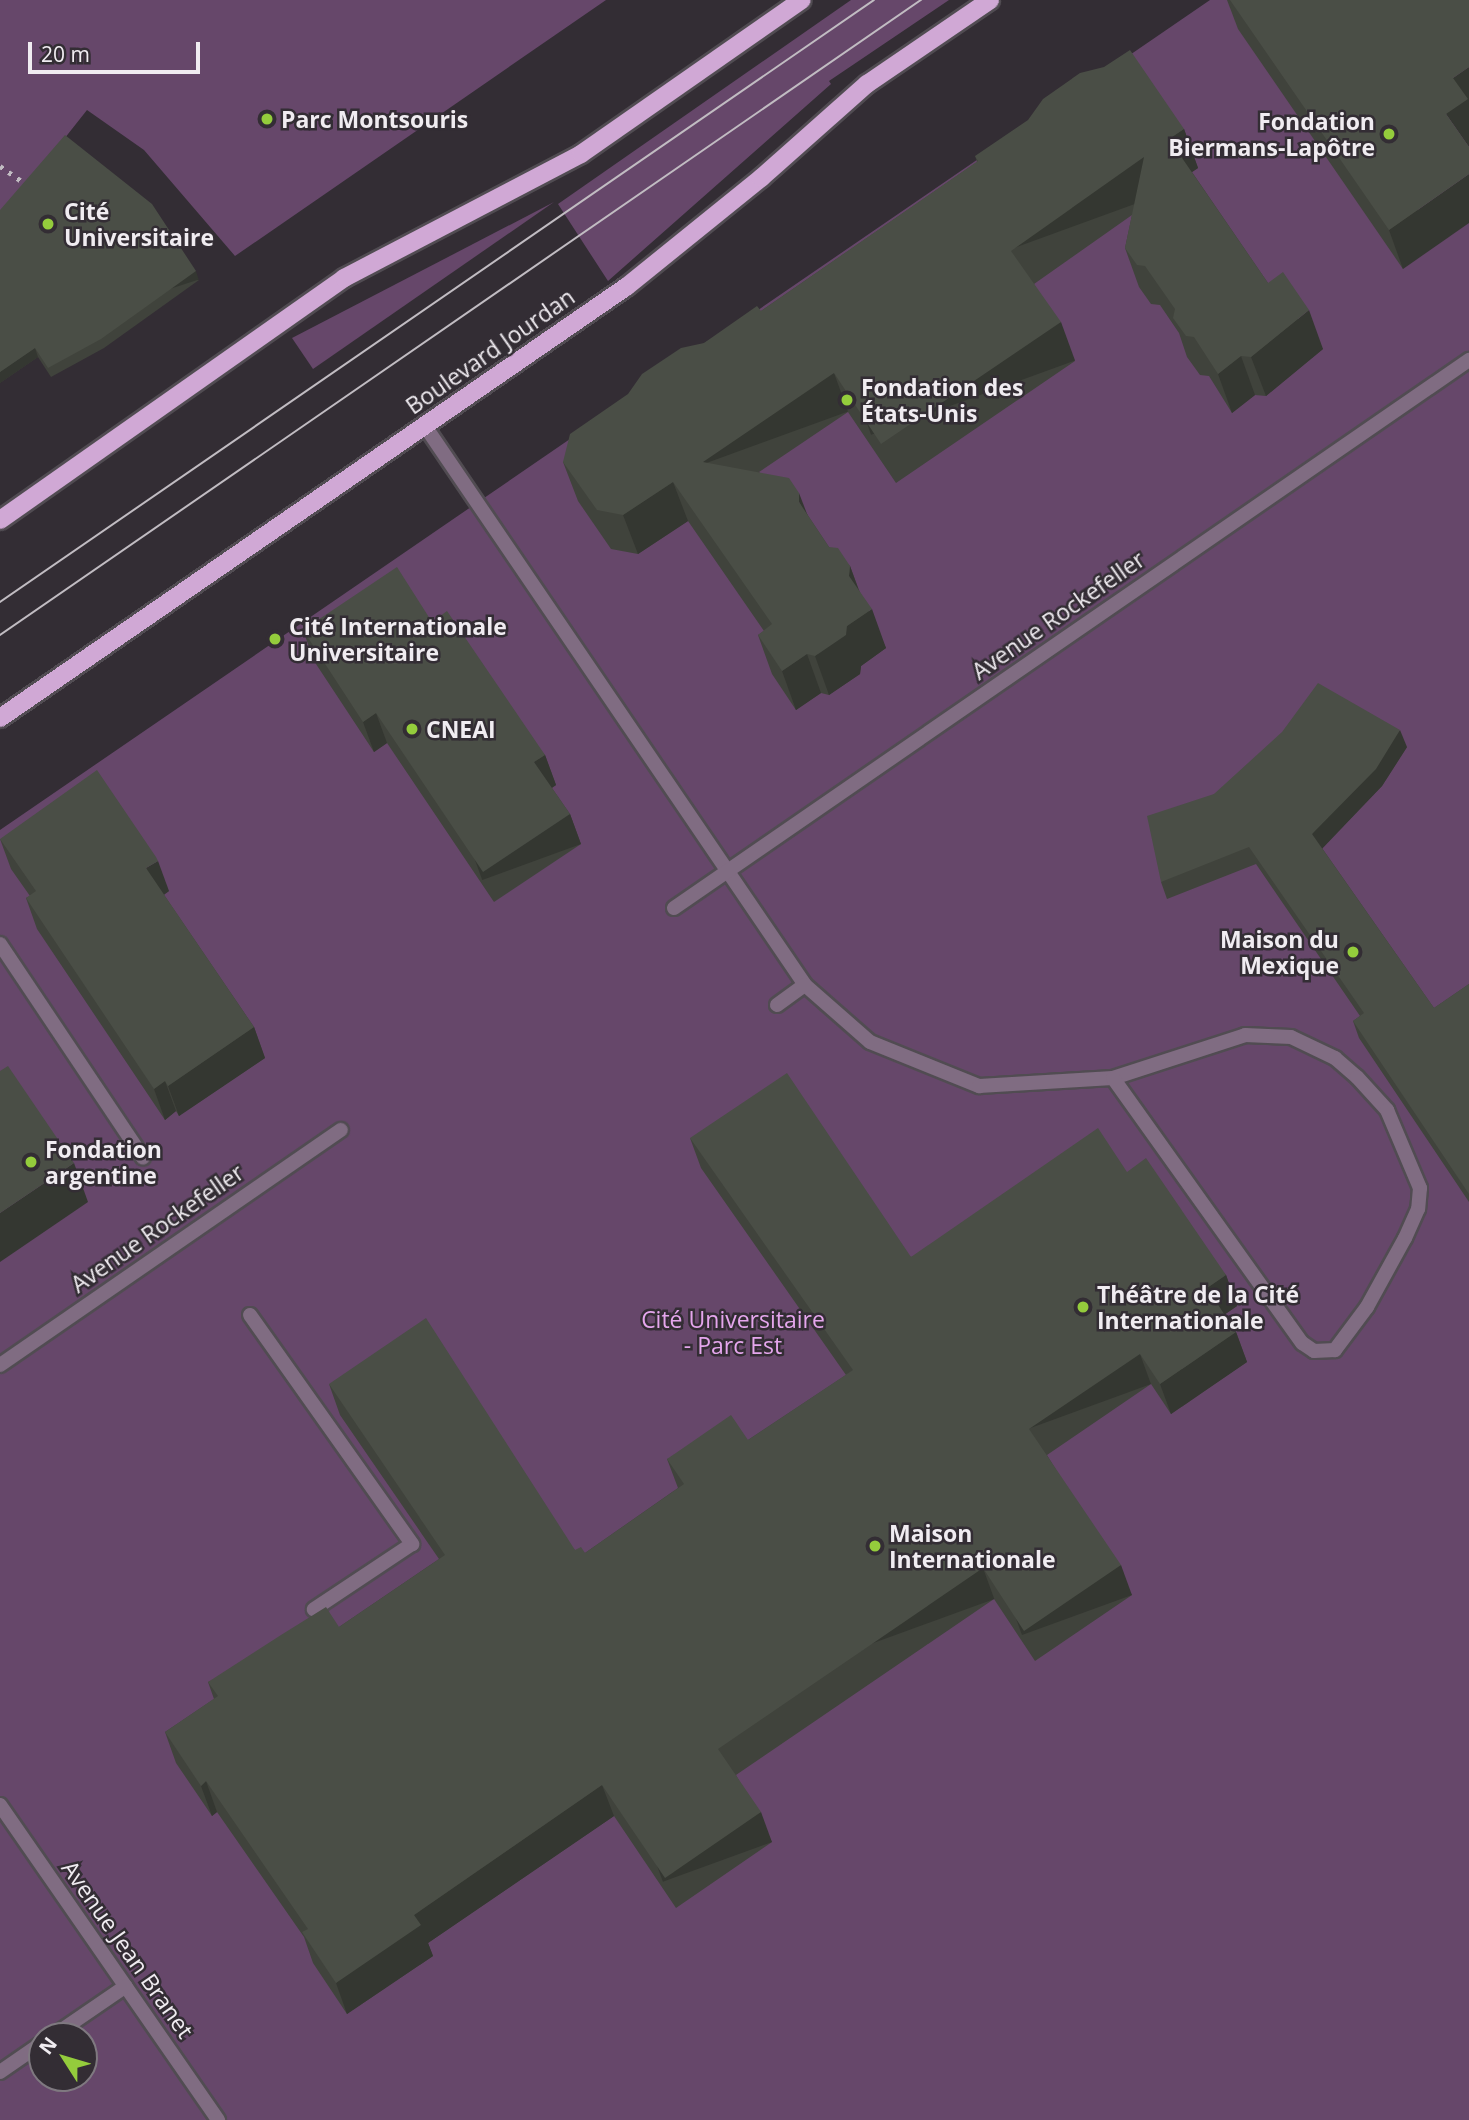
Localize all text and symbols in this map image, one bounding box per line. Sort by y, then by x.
scale bar [32,28,203,72]
text: 20 m [41,40,90,68]
place label: Parc Montsouris [281,105,468,133]
place label: Fondation Biermans-Lapôtre [1168,107,1375,161]
marker: Parc Montsouris [259,111,275,127]
marker: Fondation Biermans-Lapôtre [1381,126,1397,142]
place label: Cité Universitaire [64,197,214,251]
marker: Cité Universitaire [38,214,58,234]
street label: Boulevard Jourdan [400,282,580,420]
place label: Fondation des États-Unis [861,373,1023,427]
marker: Fondation des États-Unis [839,392,855,408]
street label: Avenue Rockefeller [966,545,1150,685]
place label: Cité Internationale Universitaire [289,612,507,666]
marker: Cité Internationale Universitaire [267,631,283,647]
place label: CNEAI [426,715,496,743]
marker: CNEAI [404,721,420,737]
place label: Maison du Mexique [1220,925,1339,979]
marker: Maison du Mexique [1345,944,1361,960]
place label: Fondation argentine [45,1135,162,1189]
marker: Fondation argentine [23,1154,39,1170]
street label: Avenue Rockefeller [65,1158,249,1298]
place label: Théâtre de la Cité Internationale [1097,1280,1299,1334]
marker: Théâtre de la Cité Internationale [1075,1299,1091,1315]
park label: Cité Universitaire - Parc Est [641,1305,825,1359]
place label: Maison Internationale [889,1519,1056,1573]
marker: Maison Internationale [867,1538,883,1554]
street label: Avenue Jean Branet [56,1855,200,2043]
north arrow [28,2022,98,2092]
text: N [33,2032,63,2060]

